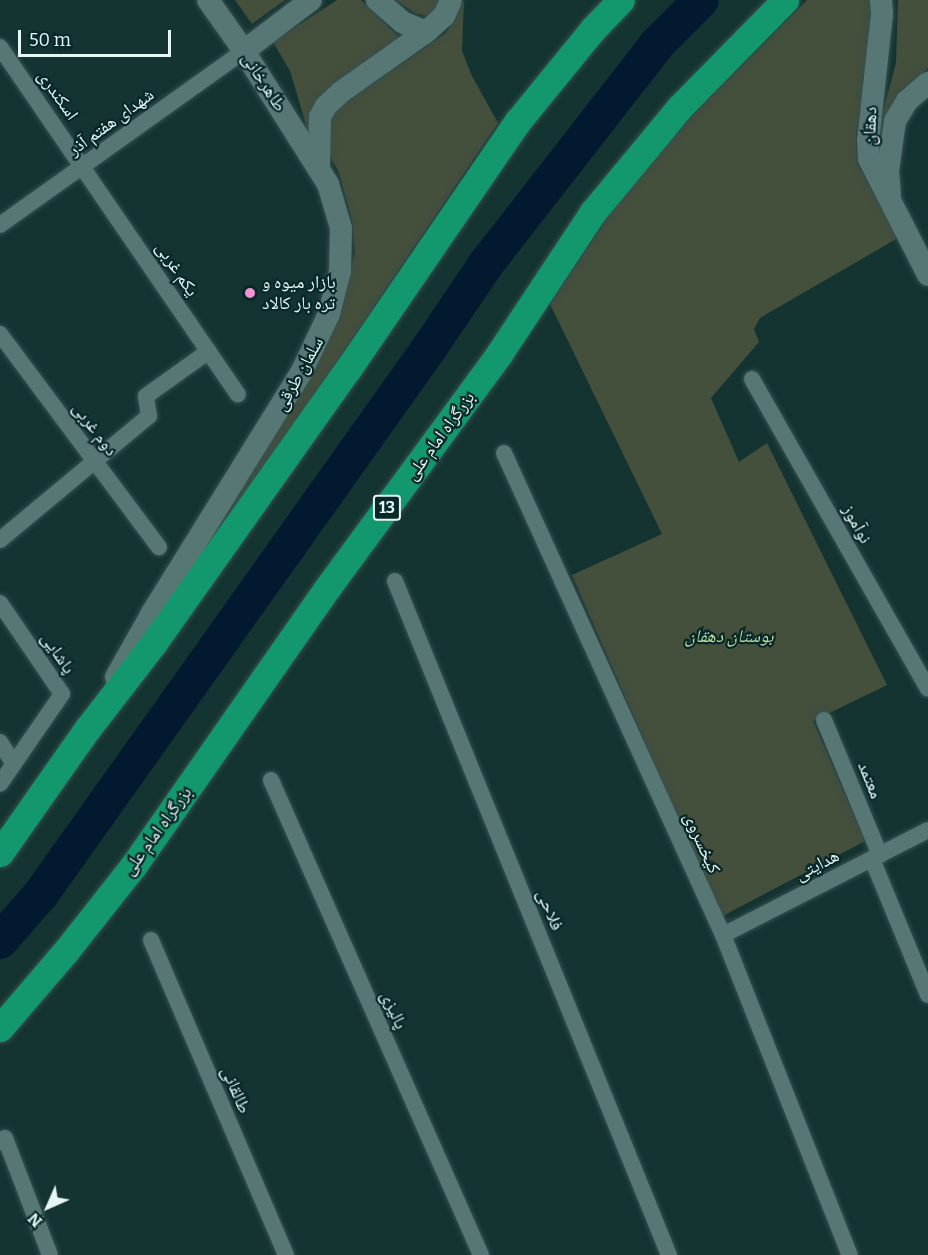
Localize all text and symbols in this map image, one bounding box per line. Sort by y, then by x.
scale bar [21,18,174,56]
text: 50 m [29,29,71,51]
street label: طاهرخانی [237,48,291,116]
street label: اسکندری [33,66,83,124]
street label: شهدای هفتم آذر [64,84,158,160]
street label: دهقان [859,106,881,146]
street label: یکم غربی [151,238,203,300]
place label: بازار میوه و تره بار کالاد [262,272,336,314]
marker: بازار میوه و تره بار کالاد [243,286,257,300]
street label: سلمان طرقی [270,333,328,415]
street label: بزرگراه امام علی [401,387,479,485]
street label: دوم غربی [68,398,122,460]
road number: 13 [372,495,402,521]
street label: نوآموز [838,501,876,547]
park label: بوستان دهقان [685,625,773,647]
street label: پاشایی [36,628,80,678]
street label: معتمد [853,758,887,802]
street label: بزرگراه امام علی [118,782,196,880]
street label: کیخسروی [679,809,725,877]
street label: هدایتی [791,845,843,885]
street label: فلاحی [532,886,568,934]
street label: پالیزی [376,988,412,1032]
street label: طالقانی [216,1063,256,1117]
north arrow [18,1177,78,1237]
text: N [24,1209,46,1231]

